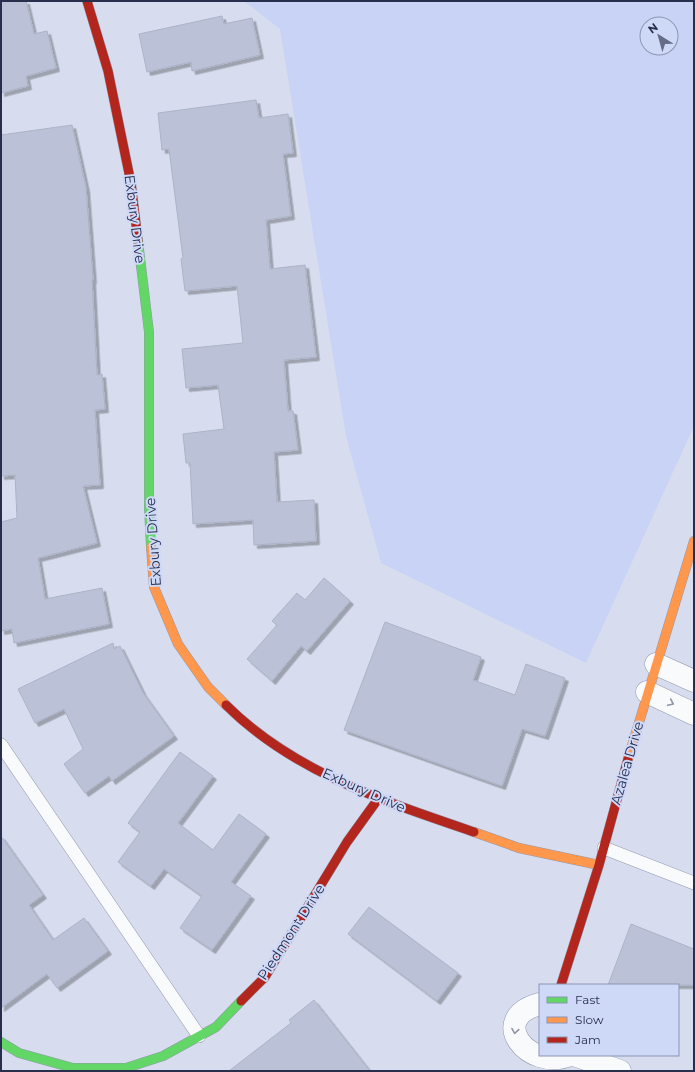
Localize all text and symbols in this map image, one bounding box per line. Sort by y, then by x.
north arrow [639,16,679,56]
text: N [645,20,661,36]
street label: Exbury Drive [121,174,149,264]
street label: Exbury Drive [141,497,165,587]
one-way arrow [666,698,674,706]
street label: Azalea Drive [606,719,648,807]
street label: Exbury Drive [320,764,408,816]
street label: Piedmont Drive [253,881,329,983]
legend [539,984,679,1056]
text: Fast [575,992,600,1007]
text: Slow [575,1012,604,1027]
one-way arrow [512,1027,520,1034]
text: Jam [574,1032,601,1047]

